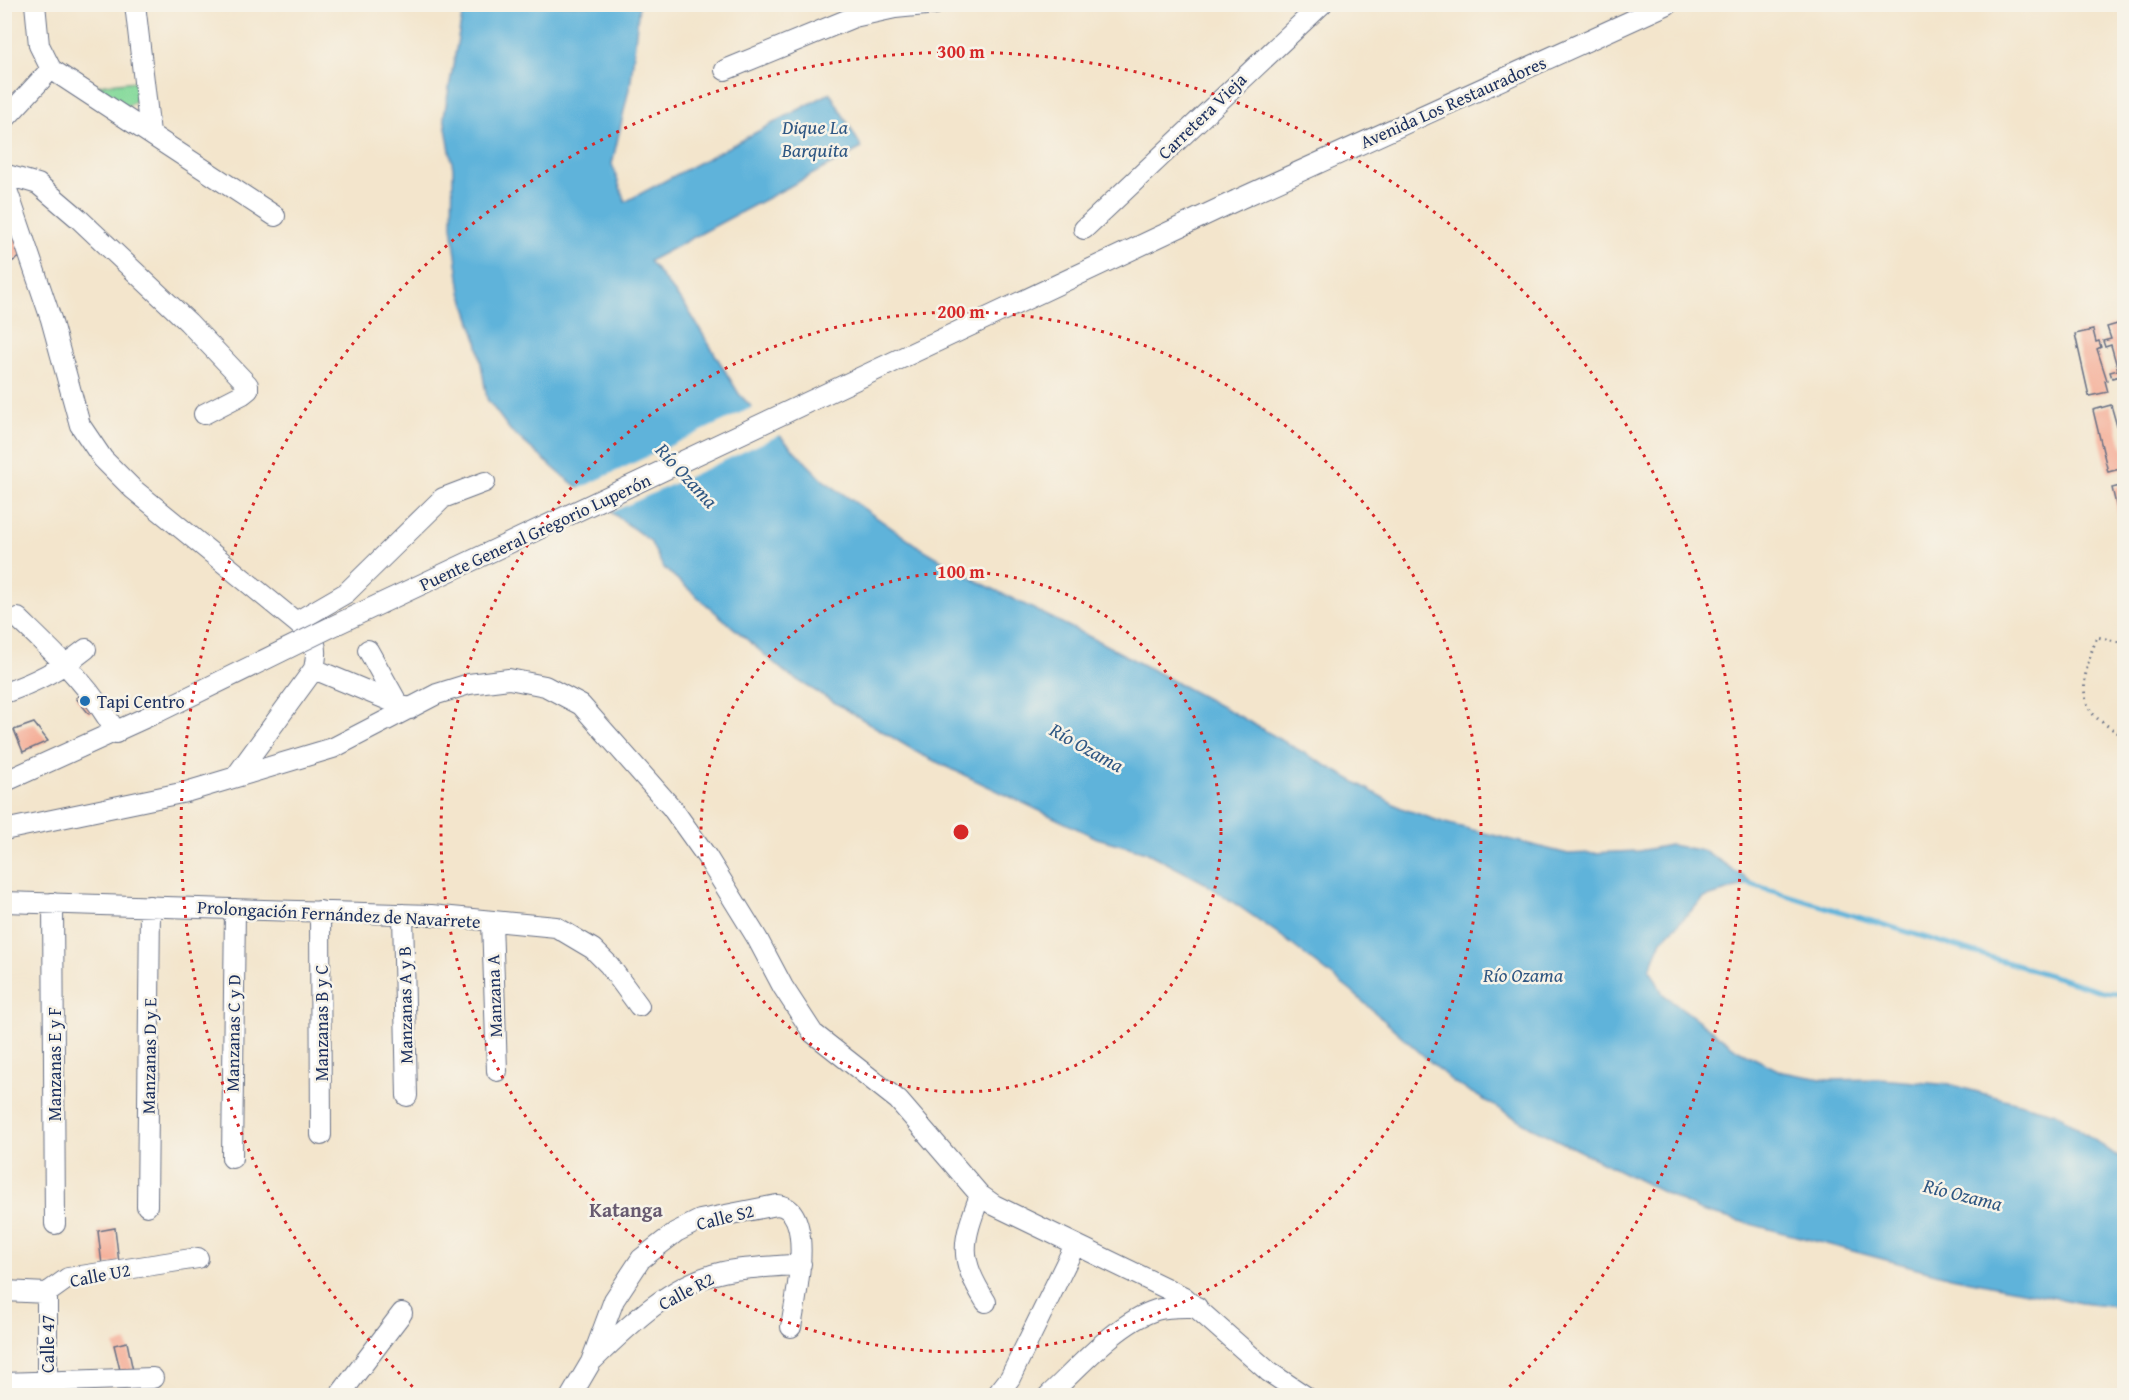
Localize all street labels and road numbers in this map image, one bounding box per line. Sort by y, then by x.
street label: Avenida Los Restauradores [1356,49,1550,155]
street label: Carretera Vieja [1151,66,1253,165]
street label: Puente General Gregorio Luperón [415,466,655,598]
street label: Prolongación Fernández de Navarrete [197,893,481,935]
street label: Manzanas A y B [390,946,420,1064]
street label: Manzana A [479,954,509,1038]
street label: Manzanas B y C [308,965,335,1081]
street label: Manzanas C y D [218,974,248,1092]
street label: Manzanas D y E [134,998,164,1114]
street label: Manzanas E y F [41,1007,68,1121]
street label: Calle S2 [693,1197,757,1237]
street label: Calle U2 [67,1256,133,1294]
street label: Calle R2 [653,1265,719,1317]
street label: Calle 47 [34,1315,61,1373]

